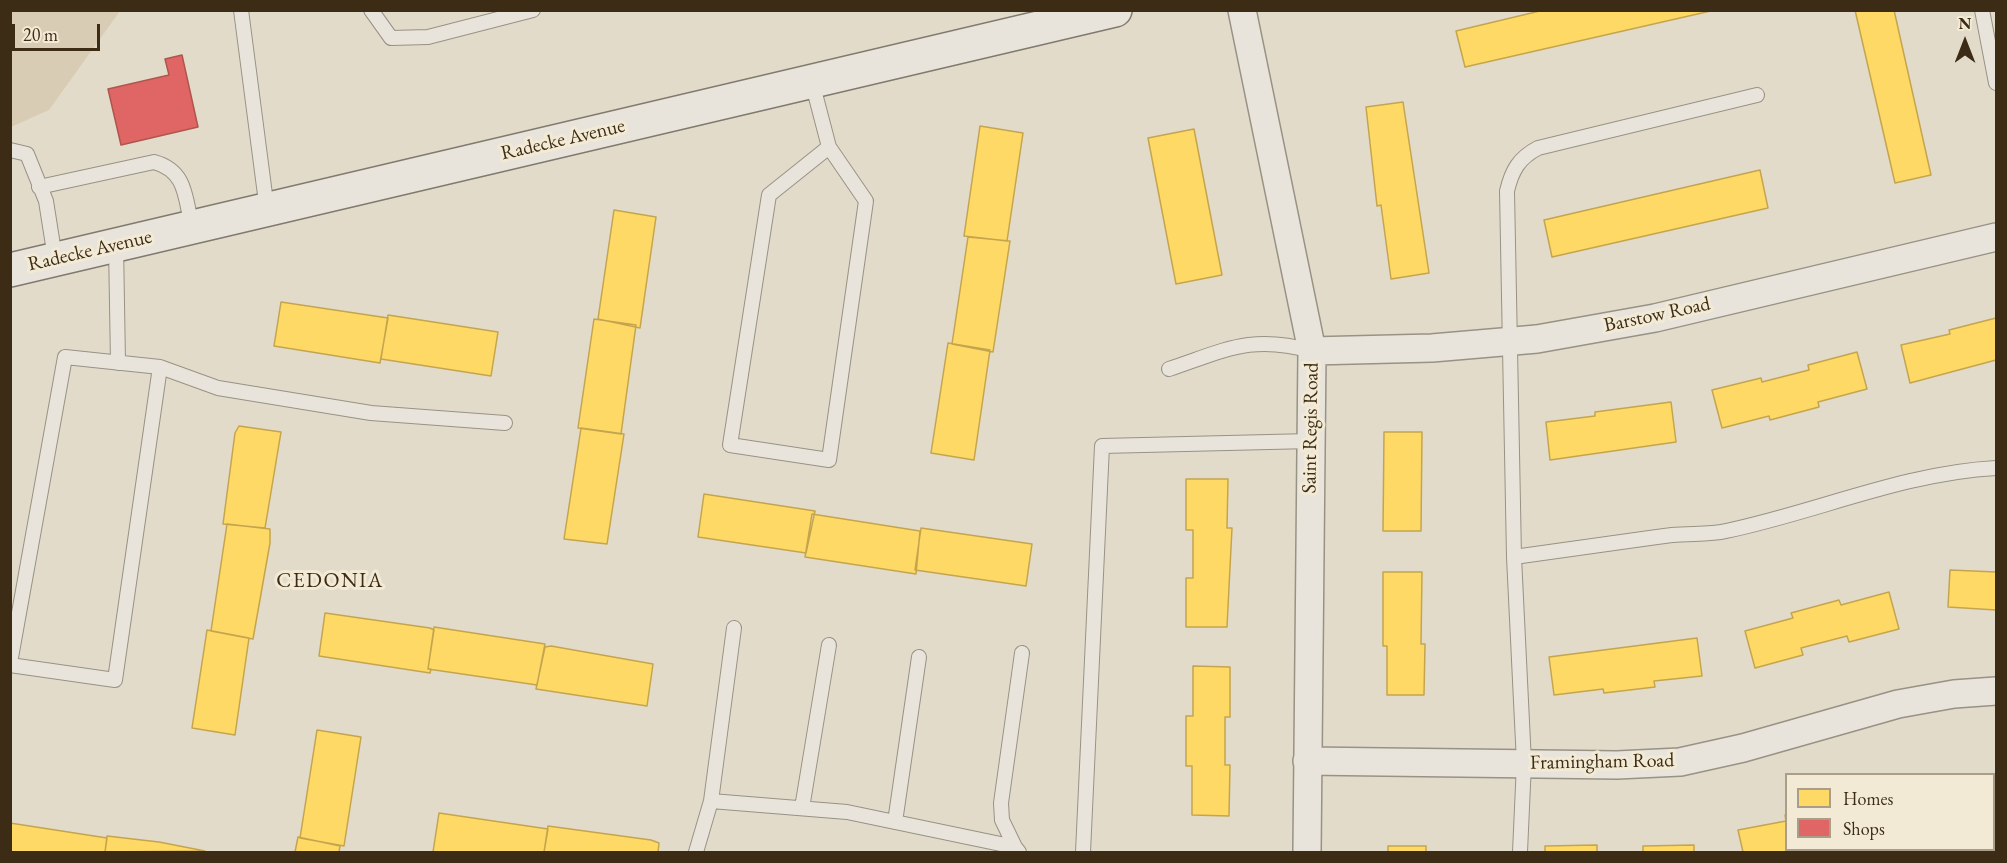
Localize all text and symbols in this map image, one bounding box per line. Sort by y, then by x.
scale bar [15,12,104,50]
north arrow [1935,12,1995,72]
text: N [1959,13,1971,34]
text: 20 m [23,23,58,46]
street label: Radecke Avenue [499,114,627,166]
street label: Radecke Avenue [26,225,154,277]
street label: Barstow Road [1602,292,1712,338]
street label: Saint Regis Road [1298,362,1324,494]
district label: CEDONIA [276,568,384,594]
street label: Framingham Road [1530,749,1674,775]
legend [1785,773,1995,851]
text: Homes [1843,787,1893,810]
text: Shops [1843,817,1885,840]

